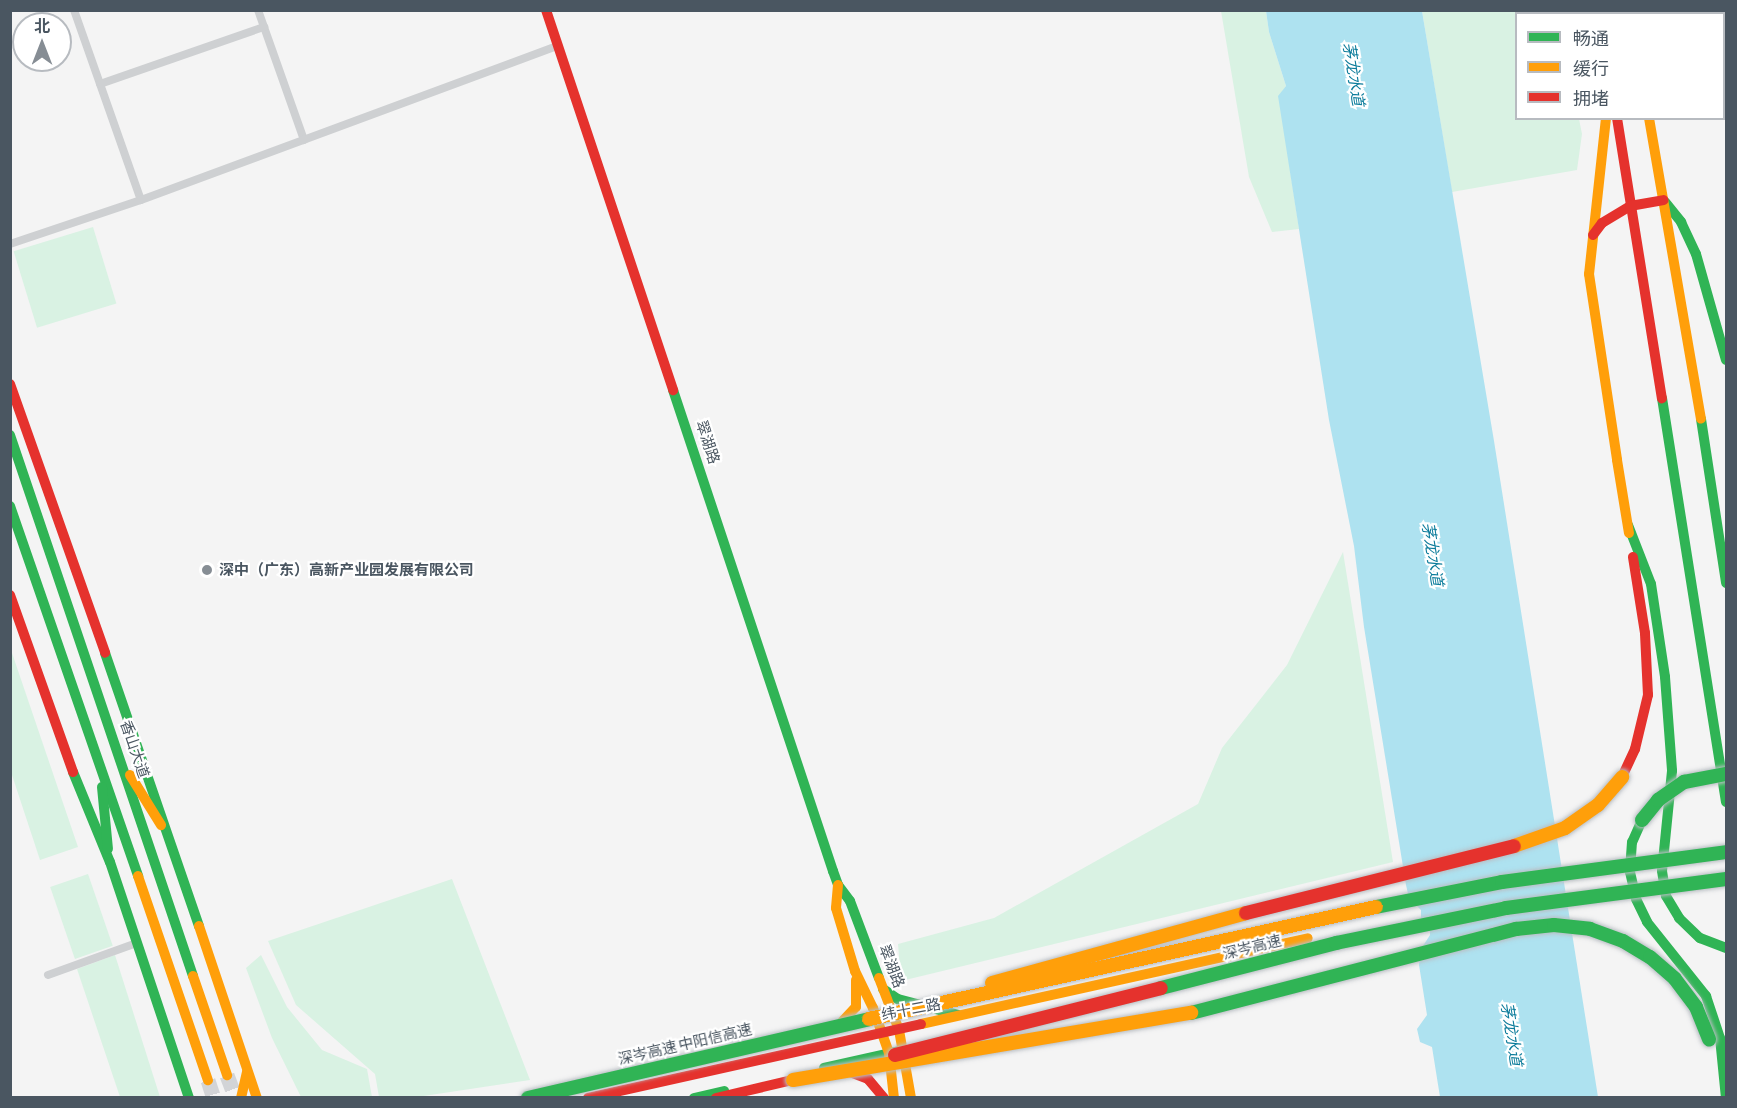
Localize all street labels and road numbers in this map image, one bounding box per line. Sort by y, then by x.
street label: 翠湖路 [692,418,724,466]
street label: 香山大道 [117,718,153,780]
street label: 深岑高速 [1221,931,1283,963]
street label: 翠湖路 [876,942,908,990]
street label: 纬十二路 [880,994,942,1024]
street label: 深岑高速 中阳信高速 [616,1020,754,1068]

